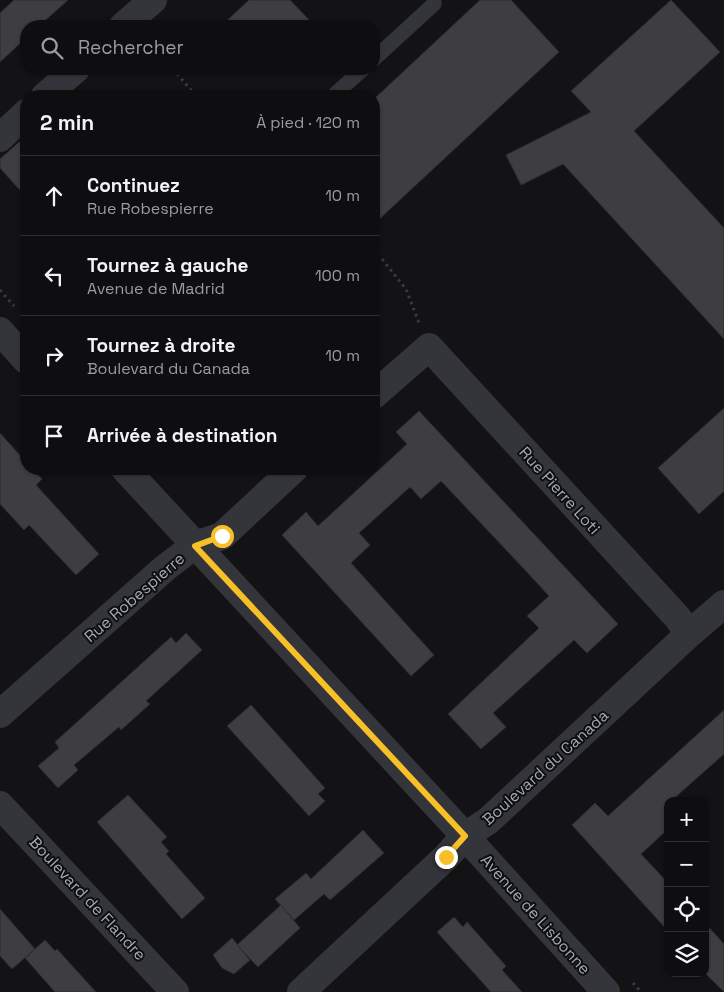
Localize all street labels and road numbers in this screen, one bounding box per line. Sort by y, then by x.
street label: Rue Pierre Loti [515,442,605,539]
street label: Rue Robespierre [80,548,189,647]
street label: Boulevard du Canada [478,705,613,830]
street label: Boulevard de Flandre [25,832,151,965]
street label: Avenue de Lisbonne [476,850,595,979]

